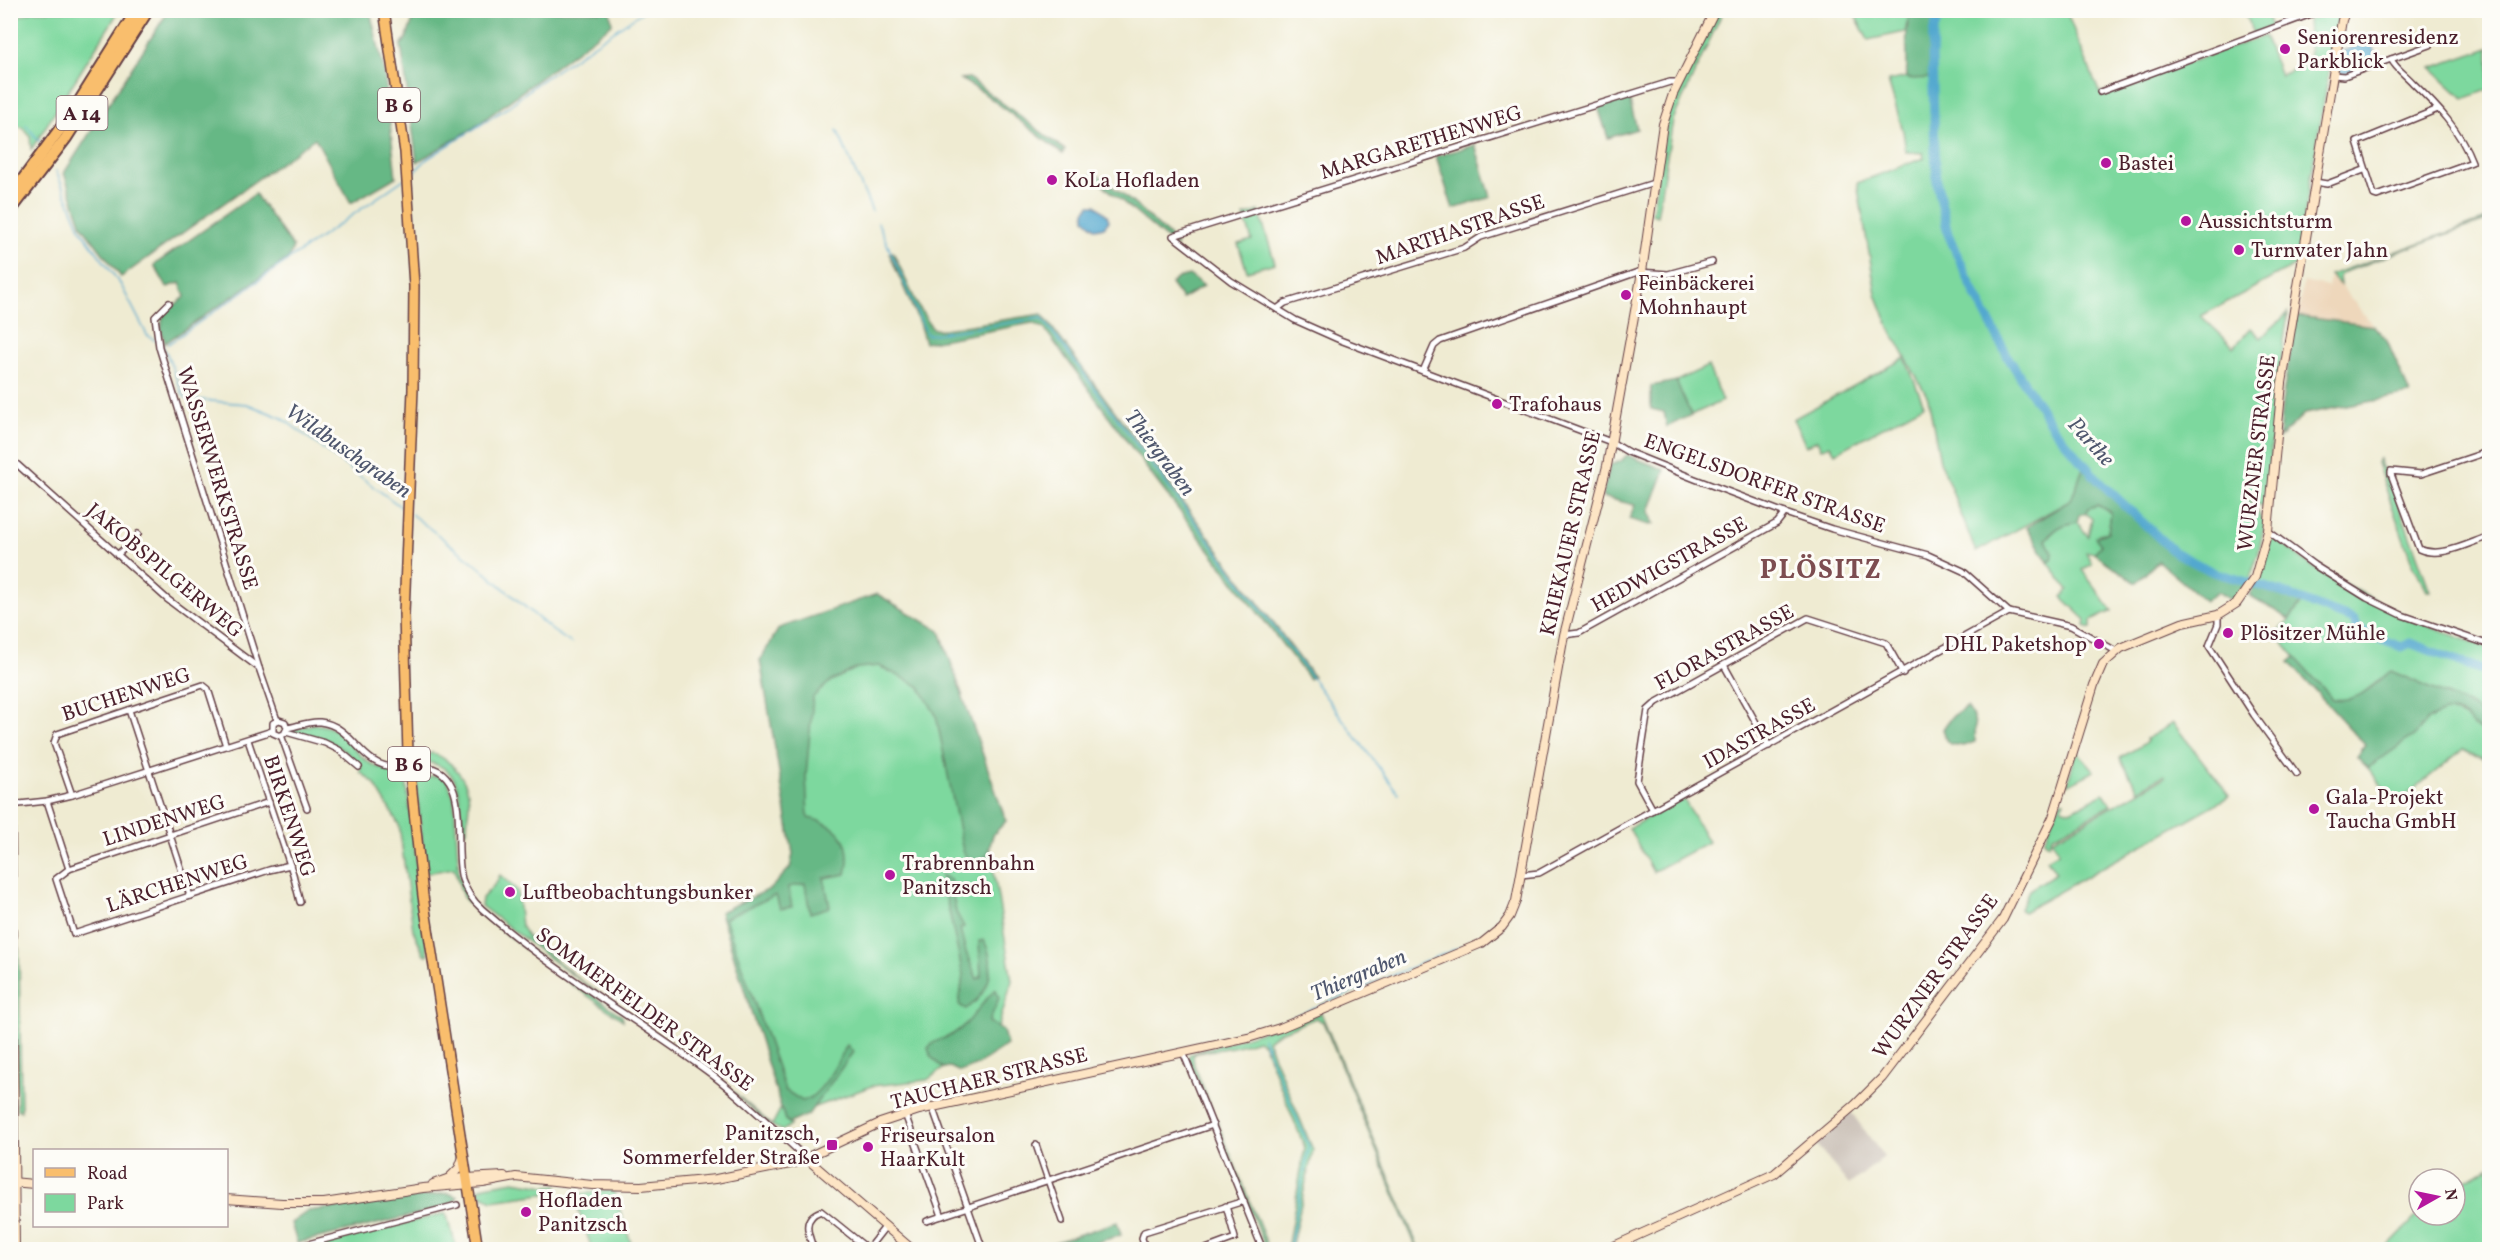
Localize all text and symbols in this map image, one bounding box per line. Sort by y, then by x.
place label: Seniorenresidenz Parkblick [2297,24,2459,77]
marker: Seniorenresidenz Parkblick [2278,42,2292,56]
road number: B 6 [378,88,420,122]
road number: A 14 [56,96,107,130]
street label: MARGARETHENWEG [1317,99,1526,188]
place label: Bastei [2118,150,2174,179]
marker: Bastei [2099,156,2113,170]
place label: KoLa Hofladen [1064,167,1200,196]
marker: KoLa Hofladen [1045,173,1059,187]
street label: MARTHASTRASSE [1372,188,1549,273]
place label: Aussichtsturm [2198,208,2333,237]
marker: Aussichtsturm [2179,214,2193,228]
place label: Turnvater Jahn [2251,237,2388,266]
marker: Turnvater Jahn [2232,243,2246,257]
place label: Feinbäckerei Mohnhaupt [1638,270,1755,323]
marker: Feinbäckerei Mohnhaupt [1619,288,1633,302]
street label: WURZNER STRASSE [2231,354,2284,553]
street label: WASSERWERKSTRASSE [169,363,264,594]
place label: Trafohaus [1509,391,1602,420]
water label: Wildbuschgraben [278,397,417,507]
marker: Trafohaus [1490,397,1504,411]
water label: Thiergraben [1116,404,1202,503]
water label: Parthe [2060,411,2121,474]
street label: ENGELSDORFER STRASSE [1640,427,1889,542]
street label: KRIEKAUER STRASSE [1534,428,1609,639]
street label: JAKOBSPILGERWEG [79,497,249,645]
street label: HEDWIGSTRASSE [1586,510,1753,620]
district label: PLÖSITZ [1760,552,1882,590]
street label: FLORASTRASSE [1650,598,1800,699]
place label: Plösitzer Mühle [2240,620,2386,649]
marker: Plösitzer Mühle [2221,626,2235,640]
place label: DHL Paketshop [1944,631,2087,660]
marker: DHL Paketshop [2092,637,2106,651]
street label: BUCHENWEG [58,661,195,730]
street label: IDASTRASSE [1698,691,1821,777]
road number: B 6 [388,747,430,781]
street label: BIRKENWEG [255,752,322,881]
place label: Gala-Projekt Taucha GmbH [2326,784,2457,837]
street label: LINDENWEG [99,788,229,855]
marker: Gala-Projekt Taucha GmbH [2307,802,2321,816]
street label: LÄRCHENWEG [103,848,252,921]
place label: Trabrennbahn Panitzsch [902,850,1035,903]
marker: Trabrennbahn Panitzsch [883,868,897,882]
place label: Luftbeobachtungsbunker [522,879,753,908]
marker: Luftbeobachtungsbunker [503,885,517,899]
street label: WURZNER STRASSE [1867,889,2006,1065]
street label: SOMMERFELDER STRASSE [529,921,759,1099]
water label: Thiergraben [1306,942,1412,1010]
street label: TAUCHAER STRASSE [888,1041,1091,1118]
place label: Panitzsch, Sommerfelder Straße [622,1120,820,1173]
place label: Friseursalon HaarKult [880,1122,995,1175]
marker: Panitzsch, Sommerfelder Straße [825,1138,839,1152]
marker: Friseursalon HaarKult [861,1140,875,1154]
legend [33,1149,228,1227]
text: Road [87,1162,128,1187]
north arrow [2407,1167,2467,1227]
place label: Hofladen Panitzsch [538,1187,628,1240]
text: N [2438,1188,2462,1203]
text: Park [87,1192,124,1217]
marker: Hofladen Panitzsch [519,1205,533,1219]

